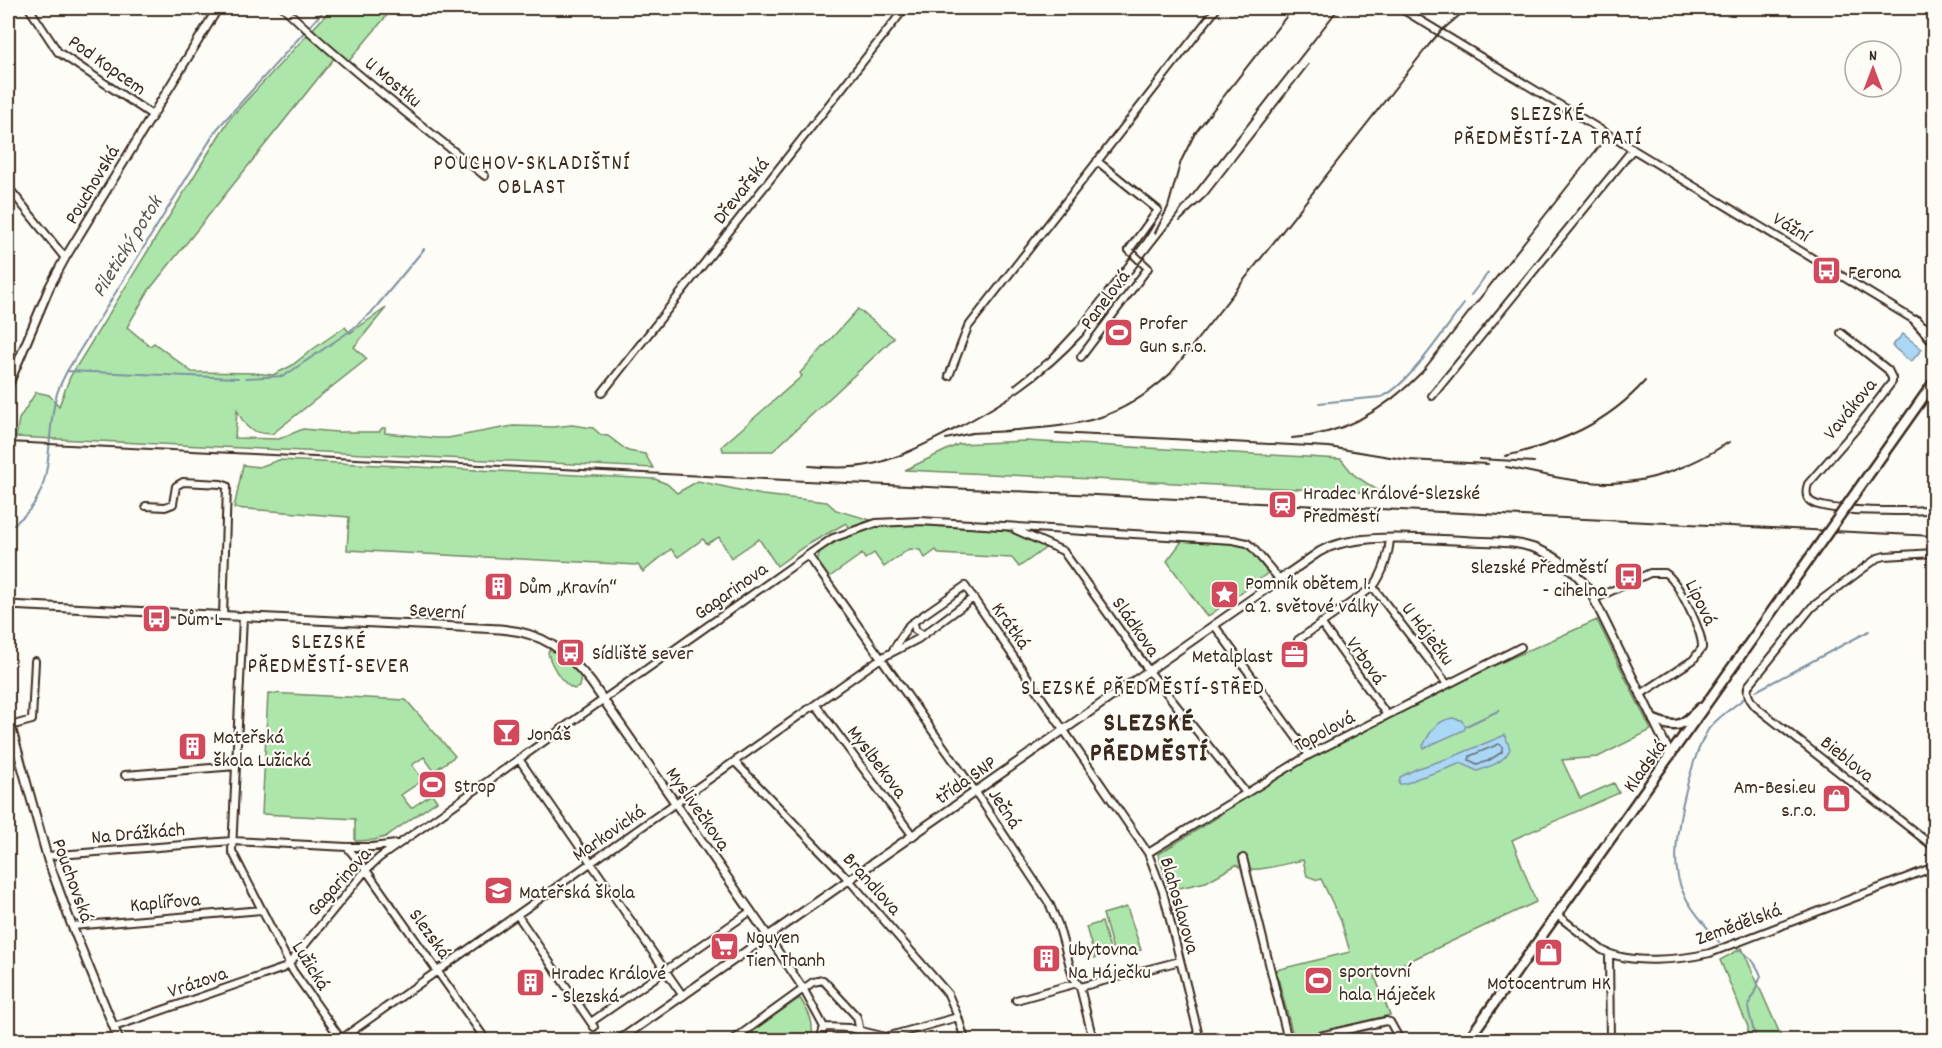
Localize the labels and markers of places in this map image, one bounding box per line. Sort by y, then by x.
bus stop icon: Ferona [1811,255,1843,287]
place label: Ferona [1848,260,1901,288]
place label: Profer Gun s.r.o. [1139,311,1206,362]
sports icon: Profer Gun s.r.o. [1102,317,1134,349]
place label: Hradec Králové-Slezské Předměstí [1303,481,1480,532]
station icon: Hradec Králové-Slezské Předměstí [1266,488,1298,520]
place label: Slezské Předměstí - cihelna [1471,555,1608,606]
bus stop icon: Slezské Předměstí - cihelna [1612,561,1644,593]
building icon: Dům „Kravín“ [482,570,514,602]
place label: Pomník obětem 1. a 2. světové války [1245,571,1379,622]
place label: Dům „Kravín“ [519,575,617,603]
place icon: Pomník obětem 1. a 2. světové války [1208,578,1240,610]
bus stop icon: Dům L [140,602,172,634]
place label: Dům L [177,607,222,635]
bus stop icon: Sídliště sever [555,636,587,668]
office icon: Metalplast [1278,639,1310,671]
place label: Sídliště sever [592,641,694,669]
place label: Metalplast [1192,644,1273,672]
bar icon: Jonáš [490,717,522,749]
place label: Jonáš [527,722,571,750]
place label: Mateřská škola Lužická [213,725,311,776]
building icon: Mateřská škola Lužická [176,731,208,763]
sports icon: Strop [417,769,449,801]
place label: Strop [454,774,496,802]
place label: Am-Besi.eu s.r.o. [1733,775,1816,826]
shop icon: Am-Besi.eu s.r.o. [1821,782,1853,814]
school or university icon: Mateřská škola [482,875,514,907]
place label: Mateřská škola [519,880,635,908]
place label: Nguyen Tien Thanh [746,925,825,976]
supermarket icon: Nguyen Tien Thanh [709,931,741,963]
shop icon: Motocentrum HK [1533,936,1565,968]
place label: Ubytovna Na Háječku [1068,937,1151,988]
building icon: Ubytovna Na Háječku [1031,943,1063,975]
place label: sportovní hala Háječek [1339,959,1436,1010]
place label: Hradec Králové - Slezská [551,961,666,1012]
sports icon: sportovní hala Háječek [1302,965,1334,997]
building icon: Hradec Králové - Slezská [514,967,546,999]
place label: Motocentrum HK [1487,971,1611,999]

